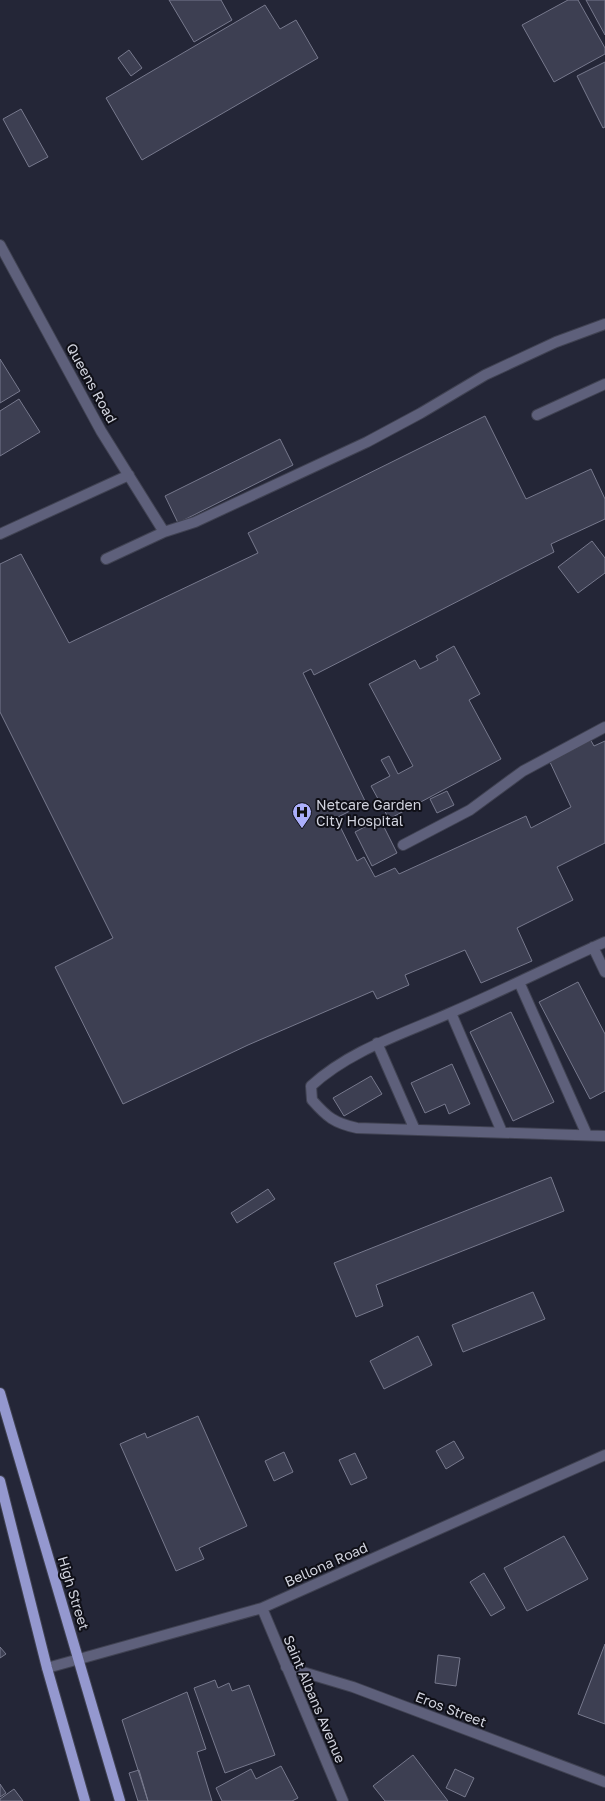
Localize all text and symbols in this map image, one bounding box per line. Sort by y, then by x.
street label: Queens Road [63,340,121,426]
place label: Netcare Garden City Hospital [316,796,421,829]
hospital icon: Netcare Garden City Hospital [291,801,313,829]
street label: Bellona Road [282,1538,370,1590]
street label: High Street [55,1554,93,1632]
street label: Saint Albans Avenue [280,1633,350,1765]
street label: Eros Street [413,1688,489,1730]

